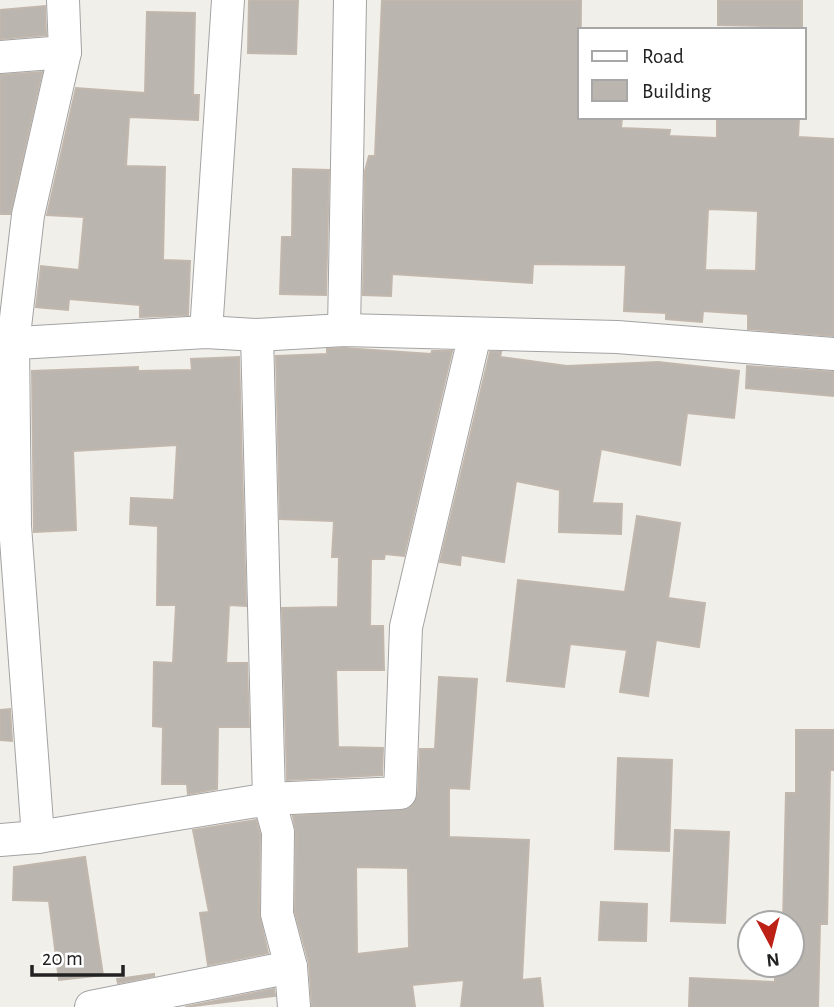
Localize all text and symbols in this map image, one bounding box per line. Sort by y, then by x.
legend [578,28,806,119]
text: Road [642,46,684,67]
text: Building [642,81,712,102]
north arrow [736,909,806,979]
scale bar [32,934,122,978]
text: 20 m [42,948,83,969]
text: N [765,949,781,970]

